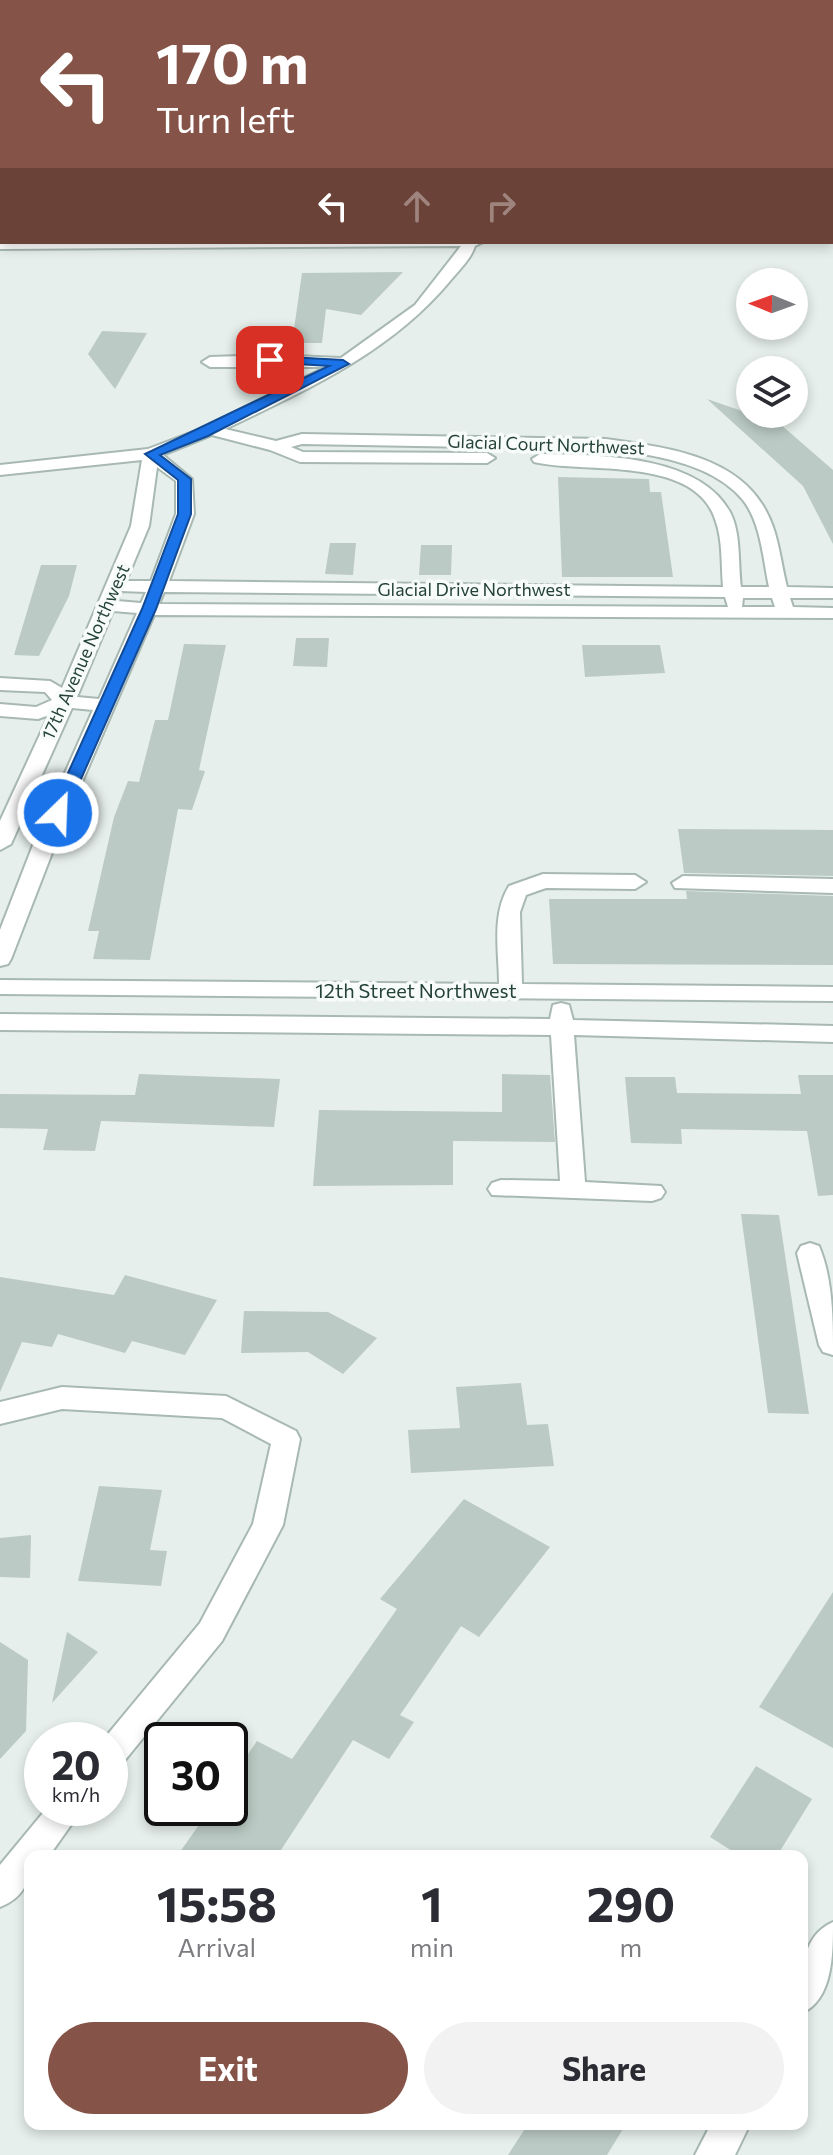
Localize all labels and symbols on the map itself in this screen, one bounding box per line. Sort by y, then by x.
north arrow [736,268,808,340]
pin [236,326,304,394]
street label: Glacial Court Northwest [447,430,645,458]
street label: 17th Avenue Northwest [36,560,134,743]
street label: Glacial Drive Northwest [377,578,571,600]
position arrow [16.0,771,100.0,855]
street label: 12th Street Northwest [315,978,517,1002]
speed limit sign: 30 [144,1722,248,1826]

